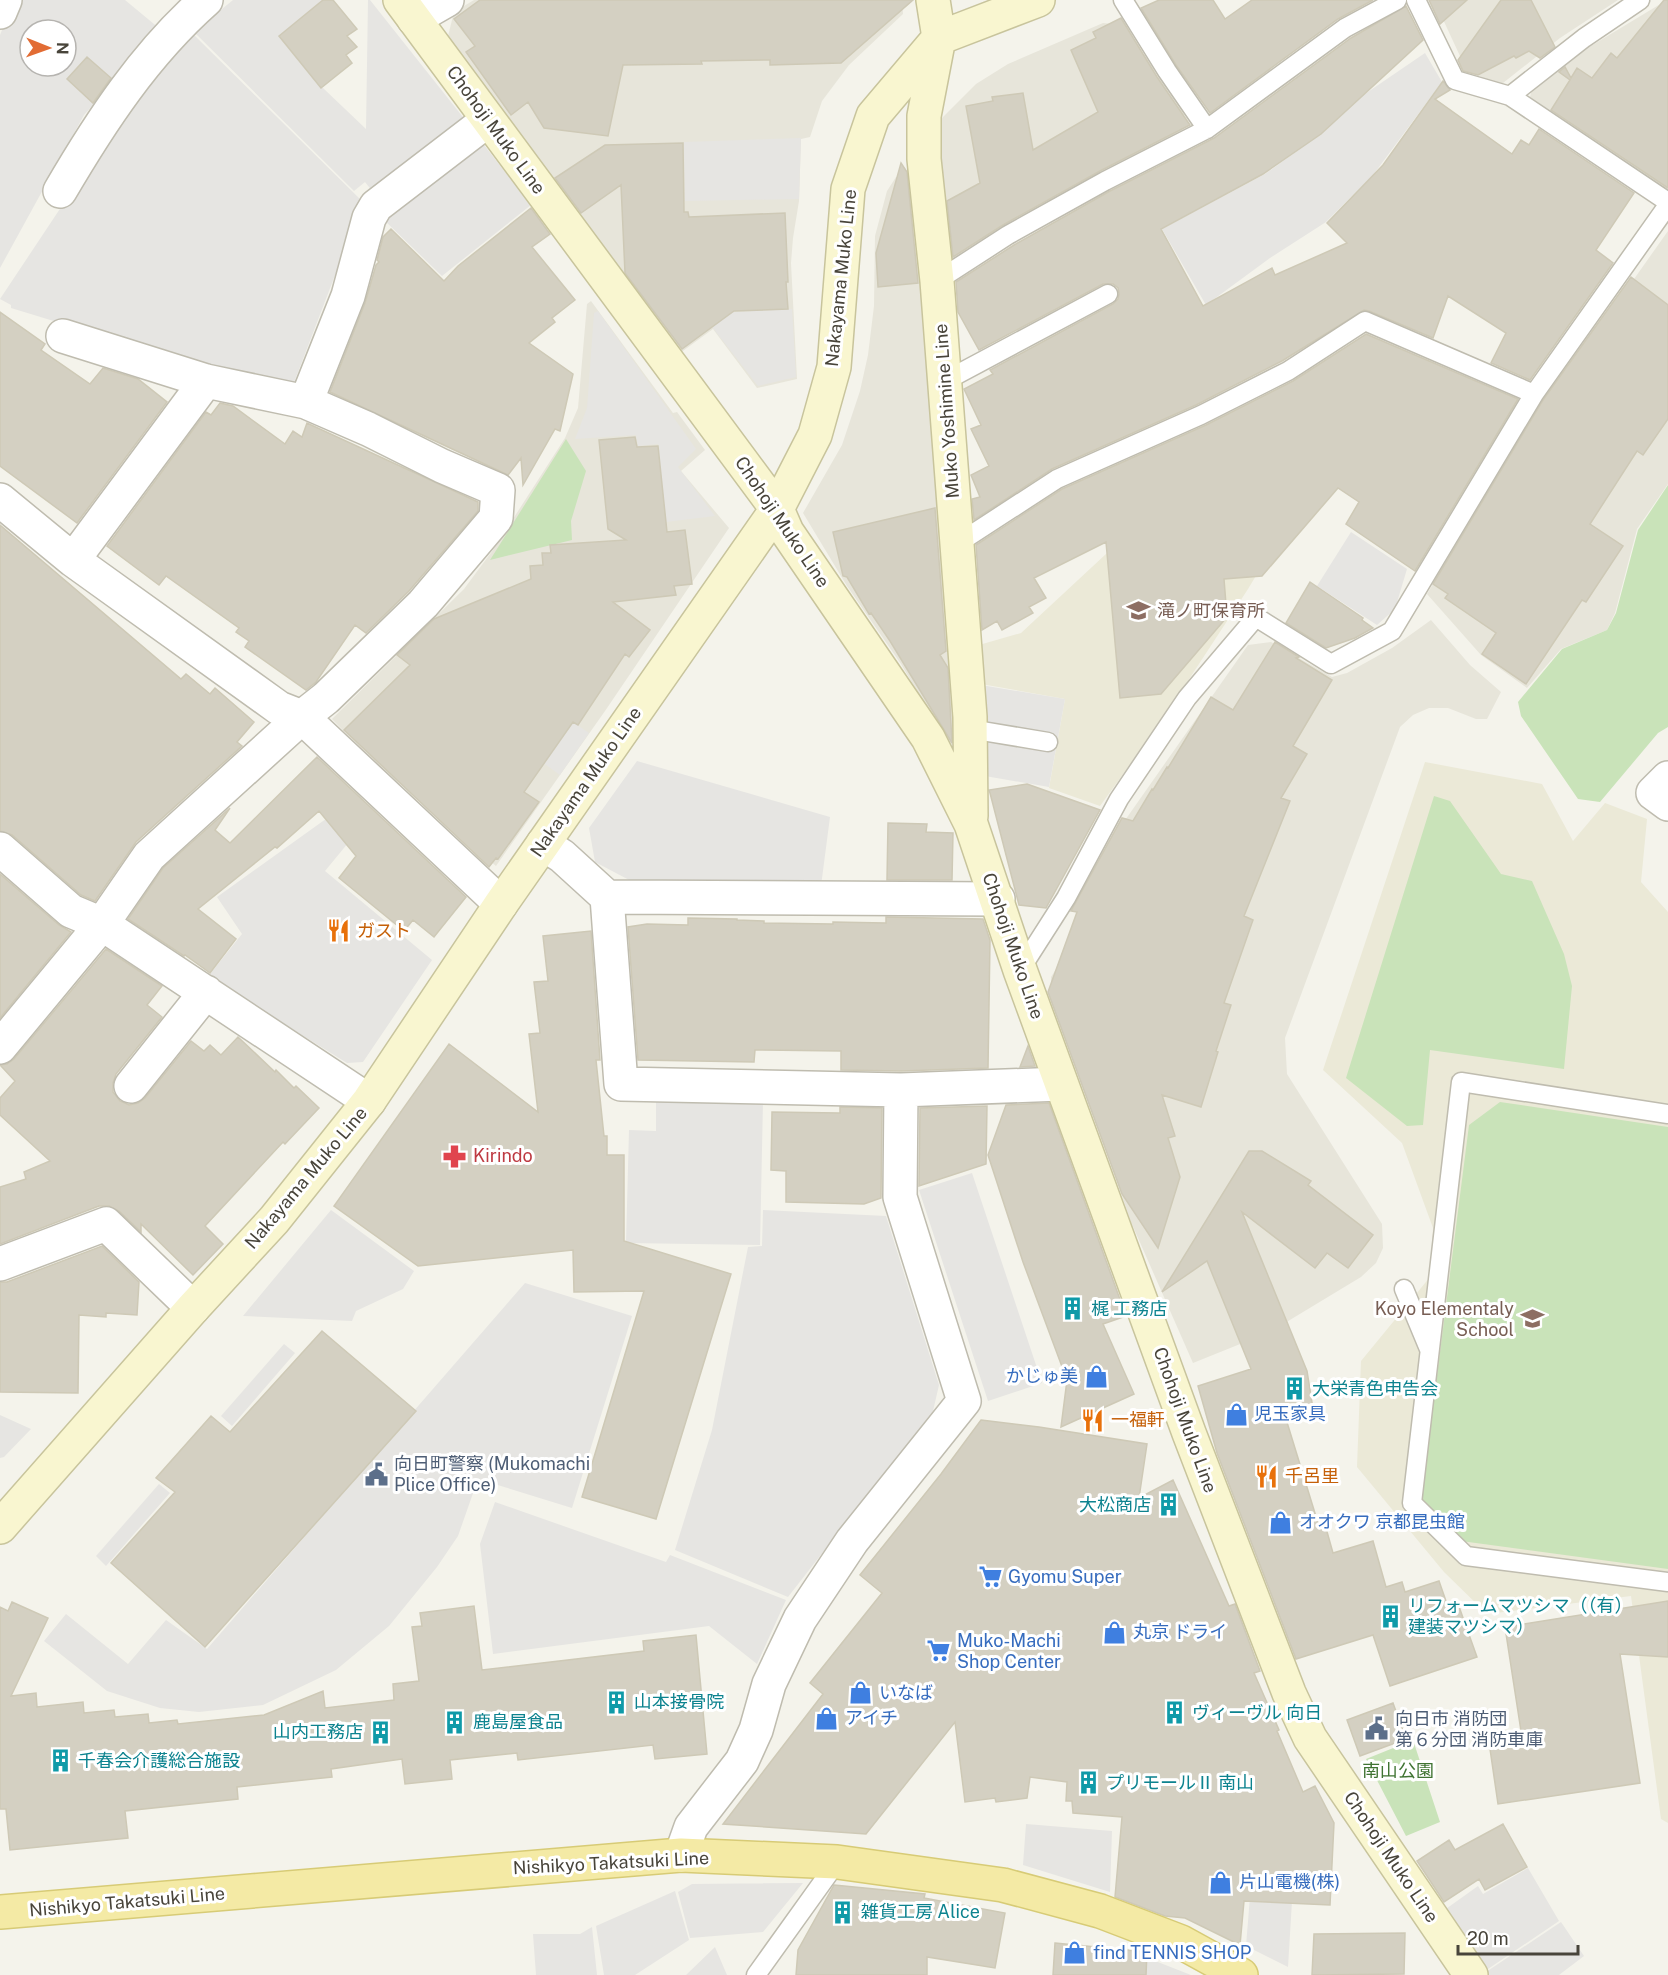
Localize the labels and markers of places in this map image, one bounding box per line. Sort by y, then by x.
school or university icon: 滝ノ町保育所 [1126,598,1152,624]
place label: 滝ノ町保育所 [1157,600,1265,621]
restaurant icon: ガスト [326,918,352,944]
place label: ガスト [357,920,411,941]
pharmacy icon: Kirindo [442,1143,468,1169]
place label: Kirindo [473,1145,533,1166]
building icon: 梶 工務店 [1060,1296,1086,1322]
place label: 梶 工務店 [1091,1298,1167,1319]
place label: Koyo Elementaly School [1375,1298,1514,1340]
school or university icon: Koyo Elementaly School [1519,1306,1545,1332]
shop icon: かじゅ美 [1083,1363,1109,1389]
place label: かじゅ美 [1006,1365,1078,1386]
building icon: 大栄青色申告会 [1281,1376,1307,1402]
place label: 大栄青色申告会 [1312,1378,1438,1399]
shop icon: 児玉家具 [1223,1401,1249,1427]
place label: 児玉家具 [1254,1403,1326,1424]
restaurant icon: 一福軒 [1080,1407,1106,1433]
place label: 一福軒 [1111,1409,1165,1430]
place label: 向日町警察 (Mukomachi Plice Office) [394,1453,590,1495]
public building icon: 向日町警察 (Mukomachi Plice Office) [363,1461,389,1487]
restaurant icon: 千呂里 [1254,1463,1280,1489]
place label: 千呂里 [1285,1465,1339,1486]
building icon: 大松商店 [1156,1492,1182,1518]
place label: 大松商店 [1079,1494,1151,1515]
shop icon: オオクワ 京都昆虫館 [1268,1509,1294,1535]
place label: オオクワ 京都昆虫館 [1299,1511,1465,1532]
supermarket icon: Gyomu Super [977,1564,1003,1590]
place label: Gyomu Super [1008,1566,1122,1587]
place label: リフォームマツシマ（（有） 建装マツシマ） [1408,1595,1632,1637]
building icon: リフォームマツシマ（（有） 建装マツシマ） [1377,1603,1403,1629]
shop icon: 丸京 ドライ [1102,1619,1128,1645]
place label: 丸京 ドライ [1133,1621,1227,1642]
place label: Muko-Machi Shop Center [957,1630,1061,1672]
supermarket icon: Muko-Machi Shop Center [926,1638,952,1664]
shop icon: いなば [848,1680,874,1706]
place label: いなば [879,1682,933,1703]
building icon: 山本接骨院 [603,1689,629,1715]
place label: 山本接骨院 [634,1691,724,1712]
building icon: ヴィーヴル 向日 [1161,1700,1187,1726]
place label: ヴィーヴル 向日 [1192,1702,1322,1723]
shop icon: アイチ [814,1705,840,1731]
place label: アイチ [845,1707,898,1728]
place label: 向日市 消防団 第６分団 消防車庫 [1395,1708,1543,1750]
building icon: 鹿島屋食品 [442,1709,468,1735]
place label: 鹿島屋食品 [473,1711,563,1732]
public building icon: 向日市 消防団 第６分団 消防車庫 [1364,1716,1390,1742]
building icon: 山内工務店 [368,1719,394,1745]
place label: 山内工務店 [273,1721,363,1742]
building icon: 千春会介護総合施設 [47,1748,73,1774]
place label: 千春会介護総合施設 [78,1750,240,1771]
building icon: プリモールⅡ 南山 [1075,1770,1101,1796]
place label: プリモールⅡ 南山 [1106,1772,1254,1793]
shop icon: 片山電機(株) [1208,1869,1234,1895]
place label: 片山電機(株) [1239,1871,1340,1892]
building icon: 雑貨工房 Alice [830,1899,856,1925]
place label: 雑貨工房 Alice [861,1901,980,1922]
shop icon: find TENNIS SHOP [1062,1940,1088,1966]
place label: find TENNIS SHOP [1093,1942,1251,1963]

